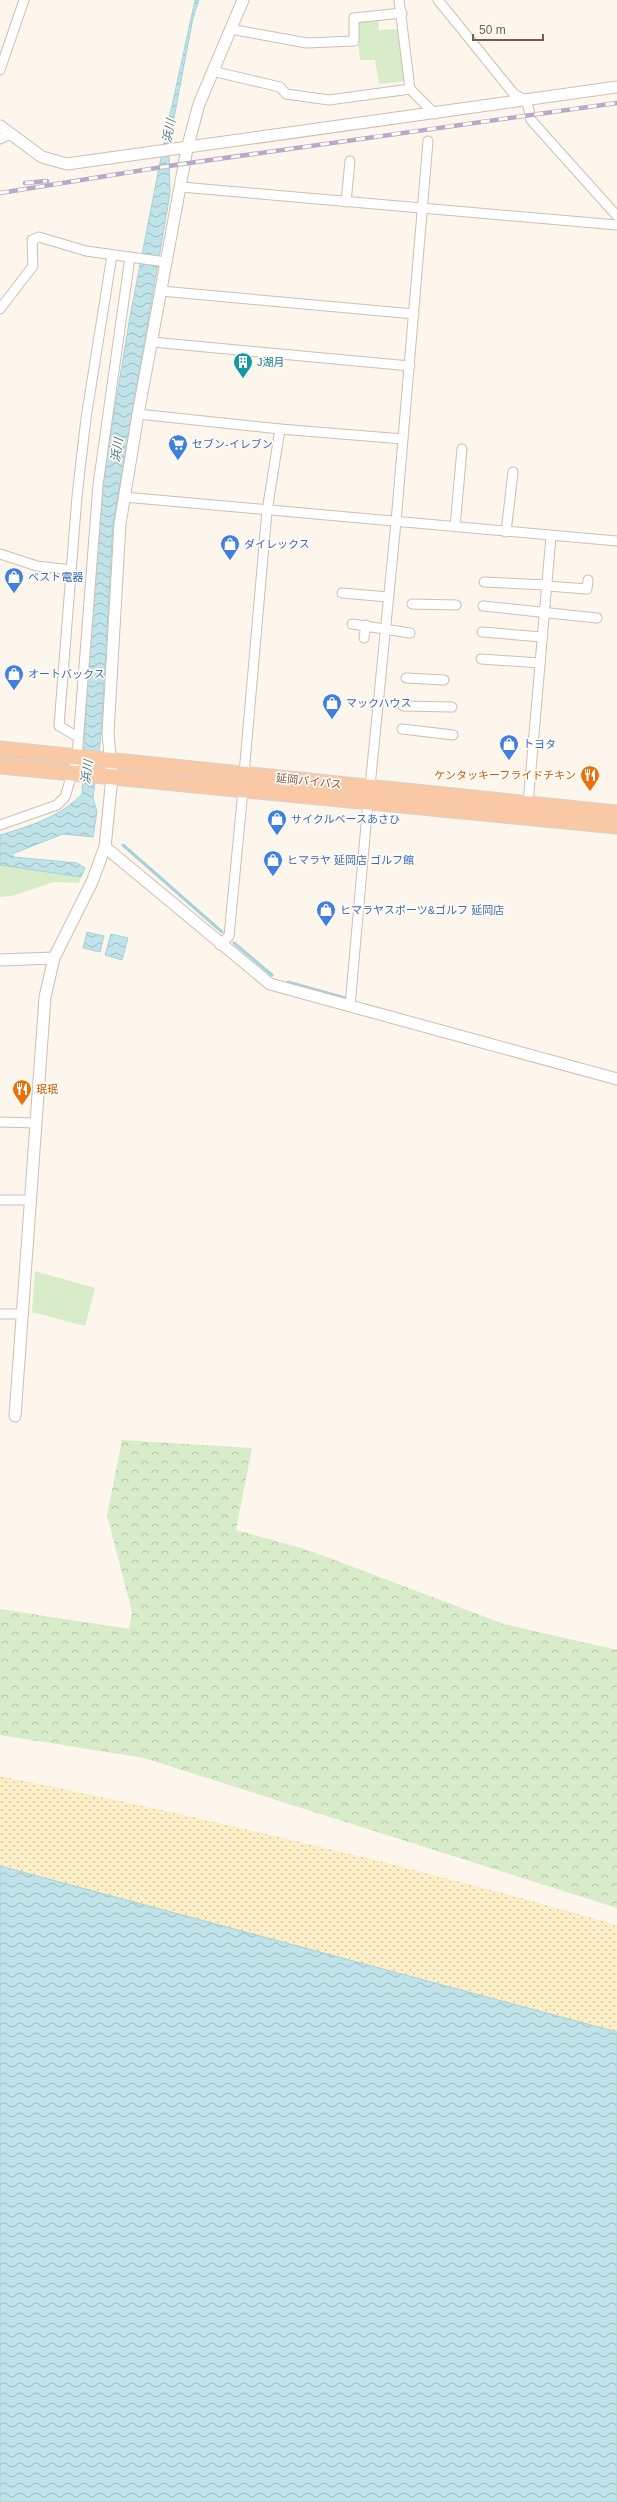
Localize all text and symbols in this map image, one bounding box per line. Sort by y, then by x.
scale bar [473,16,543,42]
text: 50 m [479,23,506,37]
water label: 浜川 [160,116,178,144]
building icon: J湖月 [232,351,254,379]
place label: J湖月 [257,356,285,368]
supermarket icon: セブン-イレブン [167,433,189,461]
water label: 浜川 [108,435,126,463]
place label: セブン-イレブン [192,438,273,450]
shop icon: ダイレックス [219,533,241,561]
place label: ダイレックス [244,538,310,550]
shop icon: ベスト電器 [3,566,25,594]
place label: ベスト電器 [28,571,83,583]
shop icon: オートバックス [3,663,25,691]
place label: オートバックス [28,668,105,680]
shop icon: マックハウス [321,692,343,720]
place label: マックハウス [346,697,411,709]
shop icon: トヨタ [498,733,520,761]
place label: トヨタ [523,738,556,750]
water label: 浜川 [79,757,96,785]
restaurant icon: ケンタッキーフライドチキン [579,764,601,792]
place label: ケンタッキーフライドチキン [434,769,576,781]
street label: 延岡バイパス [276,772,342,790]
shop icon: サイクルベースあさひ [266,808,288,836]
place label: サイクルベースあさひ [291,813,400,825]
shop icon: ヒマラヤ 延岡店 ゴルフ館 [262,849,284,877]
place label: ヒマラヤ 延岡店 ゴルフ館 [287,854,414,866]
shop icon: ヒマラヤスポーツ&ゴルフ 延岡店 [315,899,337,927]
place label: ヒマラヤスポーツ&ゴルフ 延岡店 [340,904,504,916]
restaurant icon: 珉珉 [11,1078,33,1106]
place label: 珉珉 [36,1083,58,1095]

